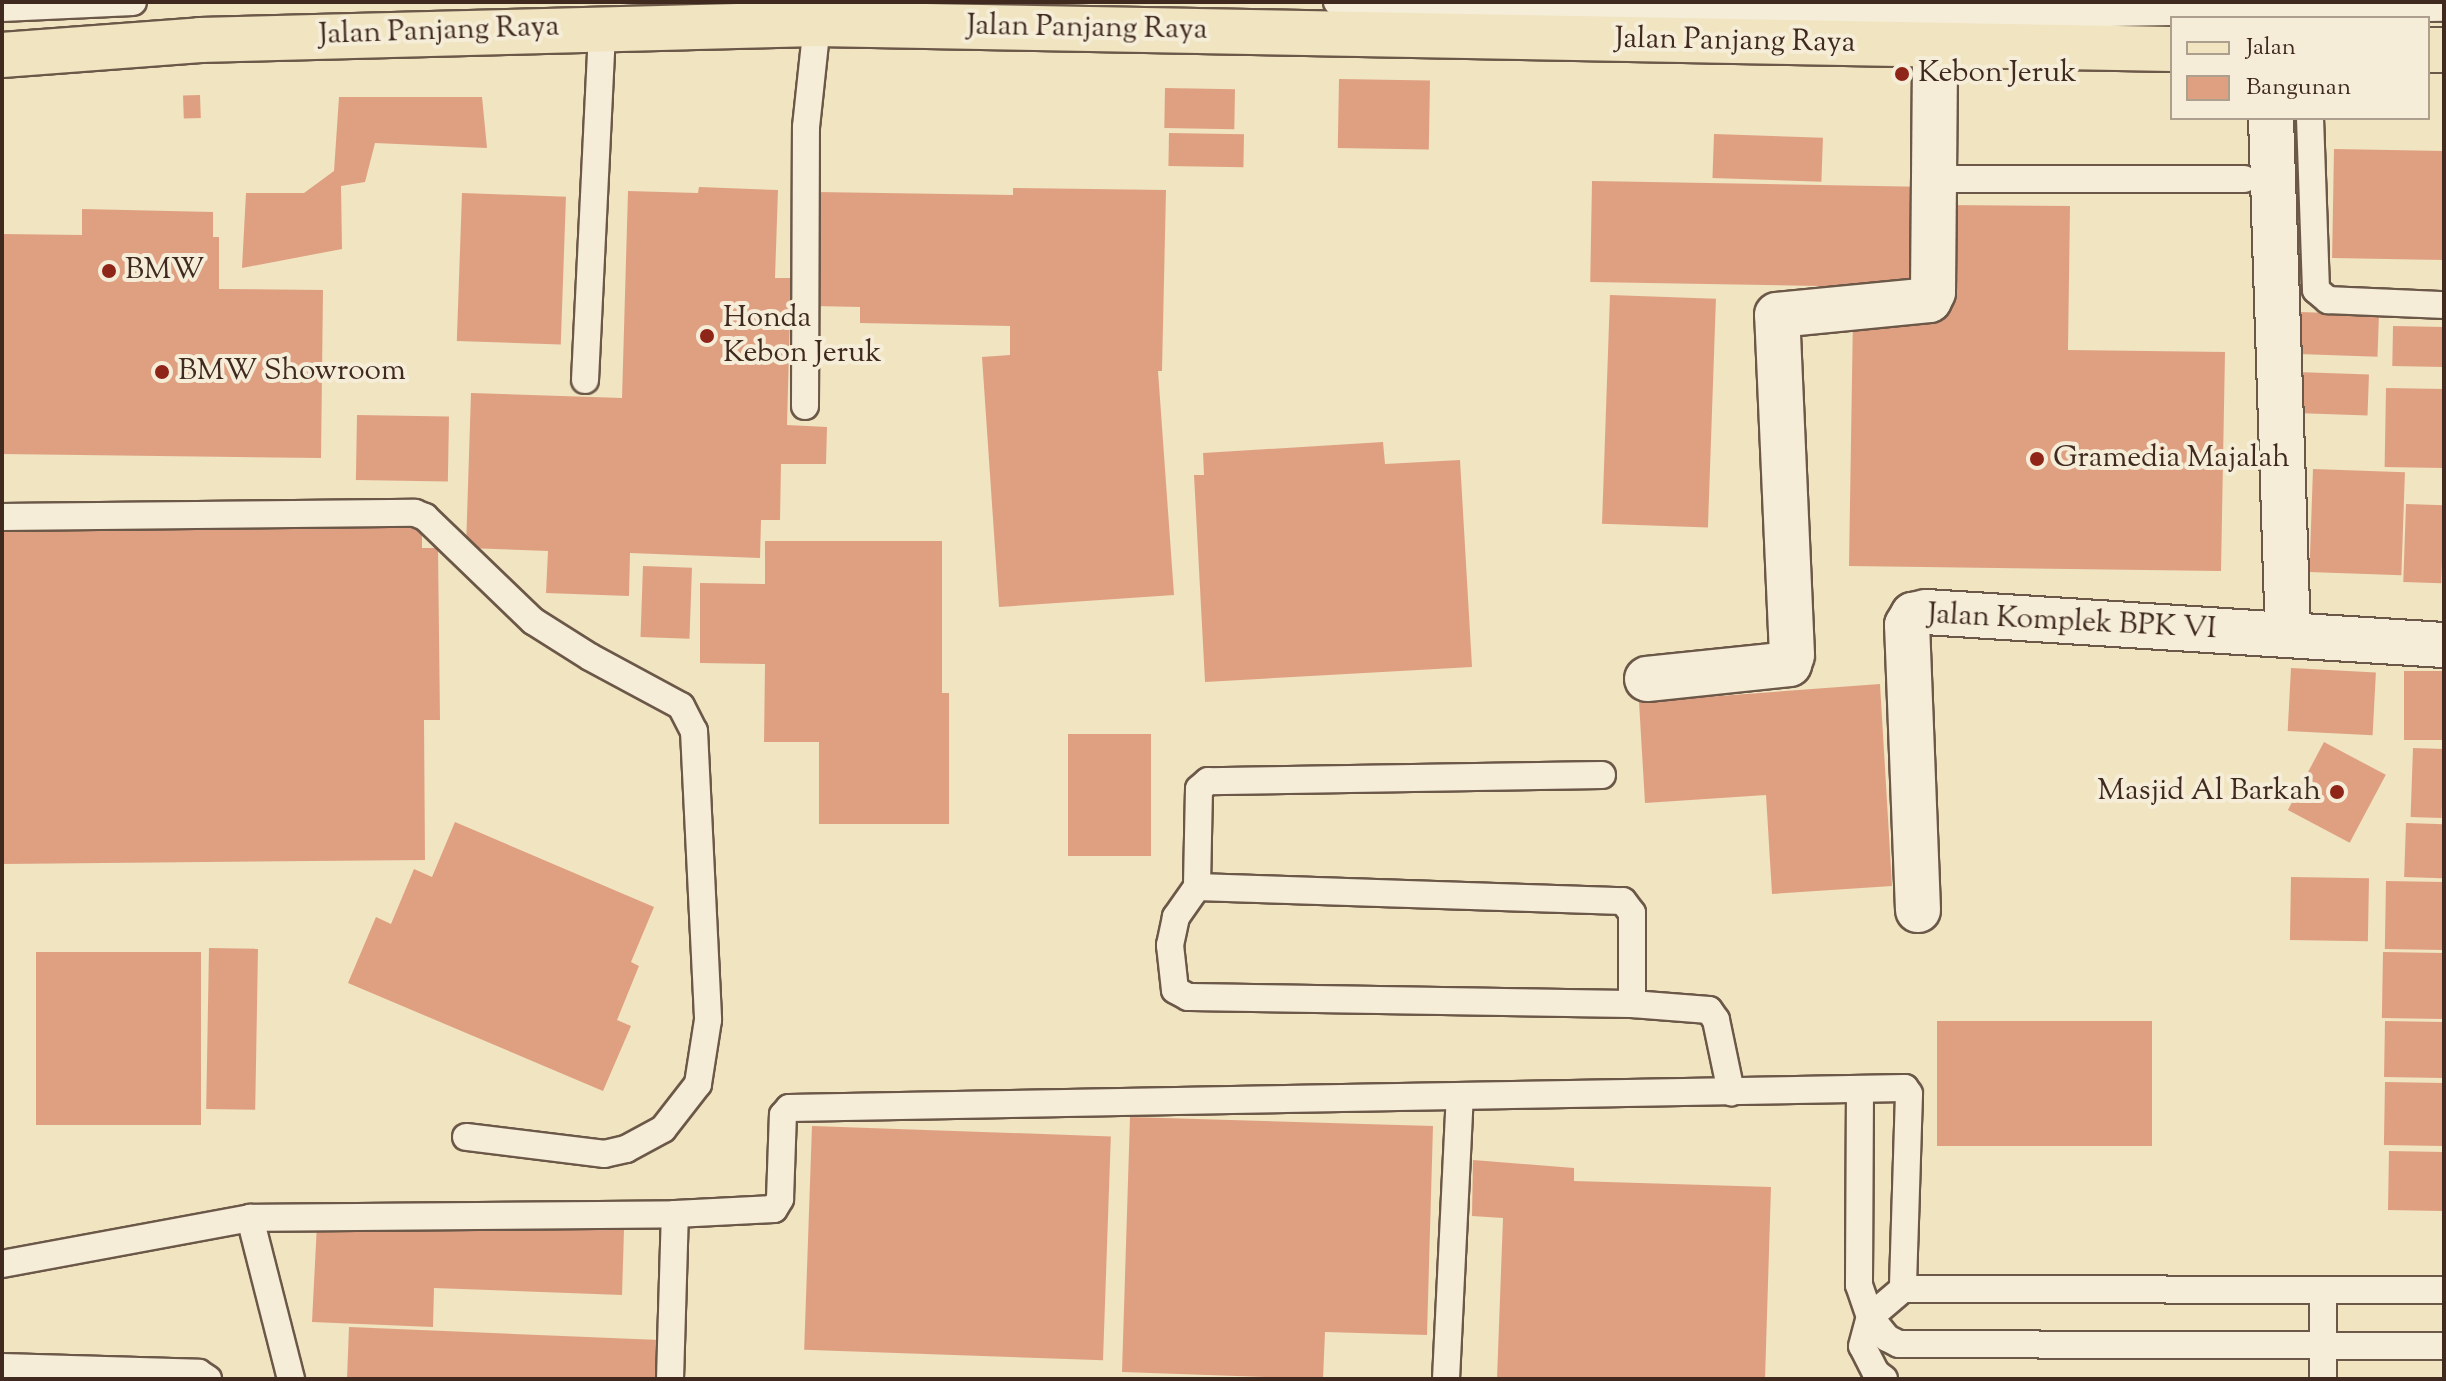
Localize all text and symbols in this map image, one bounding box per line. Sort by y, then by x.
street label: Jalan Panjang Raya [966,9,1208,49]
street label: Jalan Panjang Raya [318,10,560,54]
legend [2170,16,2430,120]
street label: Jalan Panjang Raya [1614,22,1856,62]
text: Jalan [2246,31,2296,65]
place label: Kebon Jeruk [1918,56,2077,92]
marker: Kebon Jeruk [1893,65,1911,83]
text: Bangunan [2246,71,2351,105]
place label: BMW [125,253,204,289]
marker: BMW [100,262,118,280]
place label: Honda Kebon Jeruk [723,301,882,372]
marker: Honda Kebon Jeruk [698,327,716,345]
place label: BMW Showroom [178,354,406,390]
marker: BMW Showroom [153,363,171,381]
place label: Gramedia Majalah [2053,441,2290,477]
marker: Gramedia Majalah [2028,450,2046,468]
street label: Jalan Komplek BPK VI [1927,597,2217,649]
place label: Masjid Al Barkah [2097,774,2321,810]
marker: Masjid Al Barkah [2328,783,2346,801]

